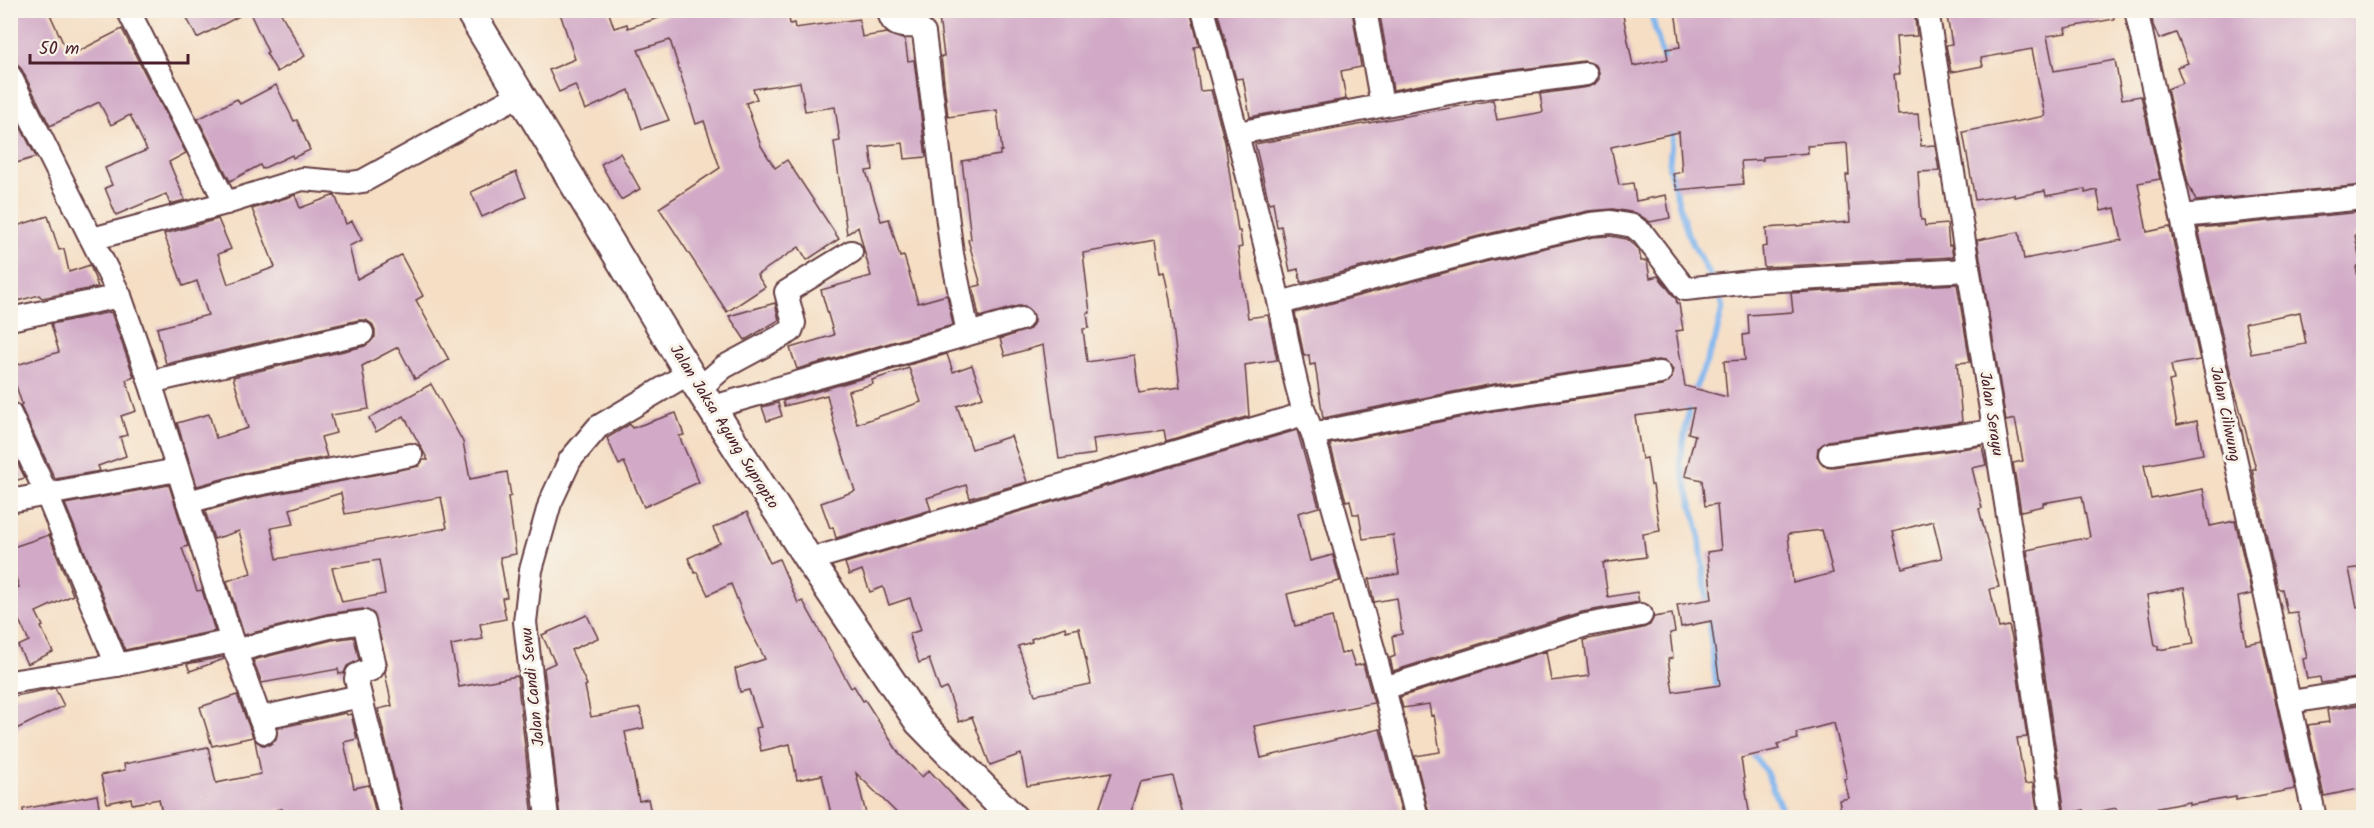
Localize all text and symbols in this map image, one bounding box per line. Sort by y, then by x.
scale bar [30,27,188,65]
text: 50 m [39,35,79,64]
street label: Jalan Jaksa Agung Suprapto [663,340,785,514]
street label: Jalan Ciliwung [2203,364,2247,464]
street label: Jalan Serayu [1972,370,2010,458]
street label: Jalan Candi Sewu [514,626,552,748]

